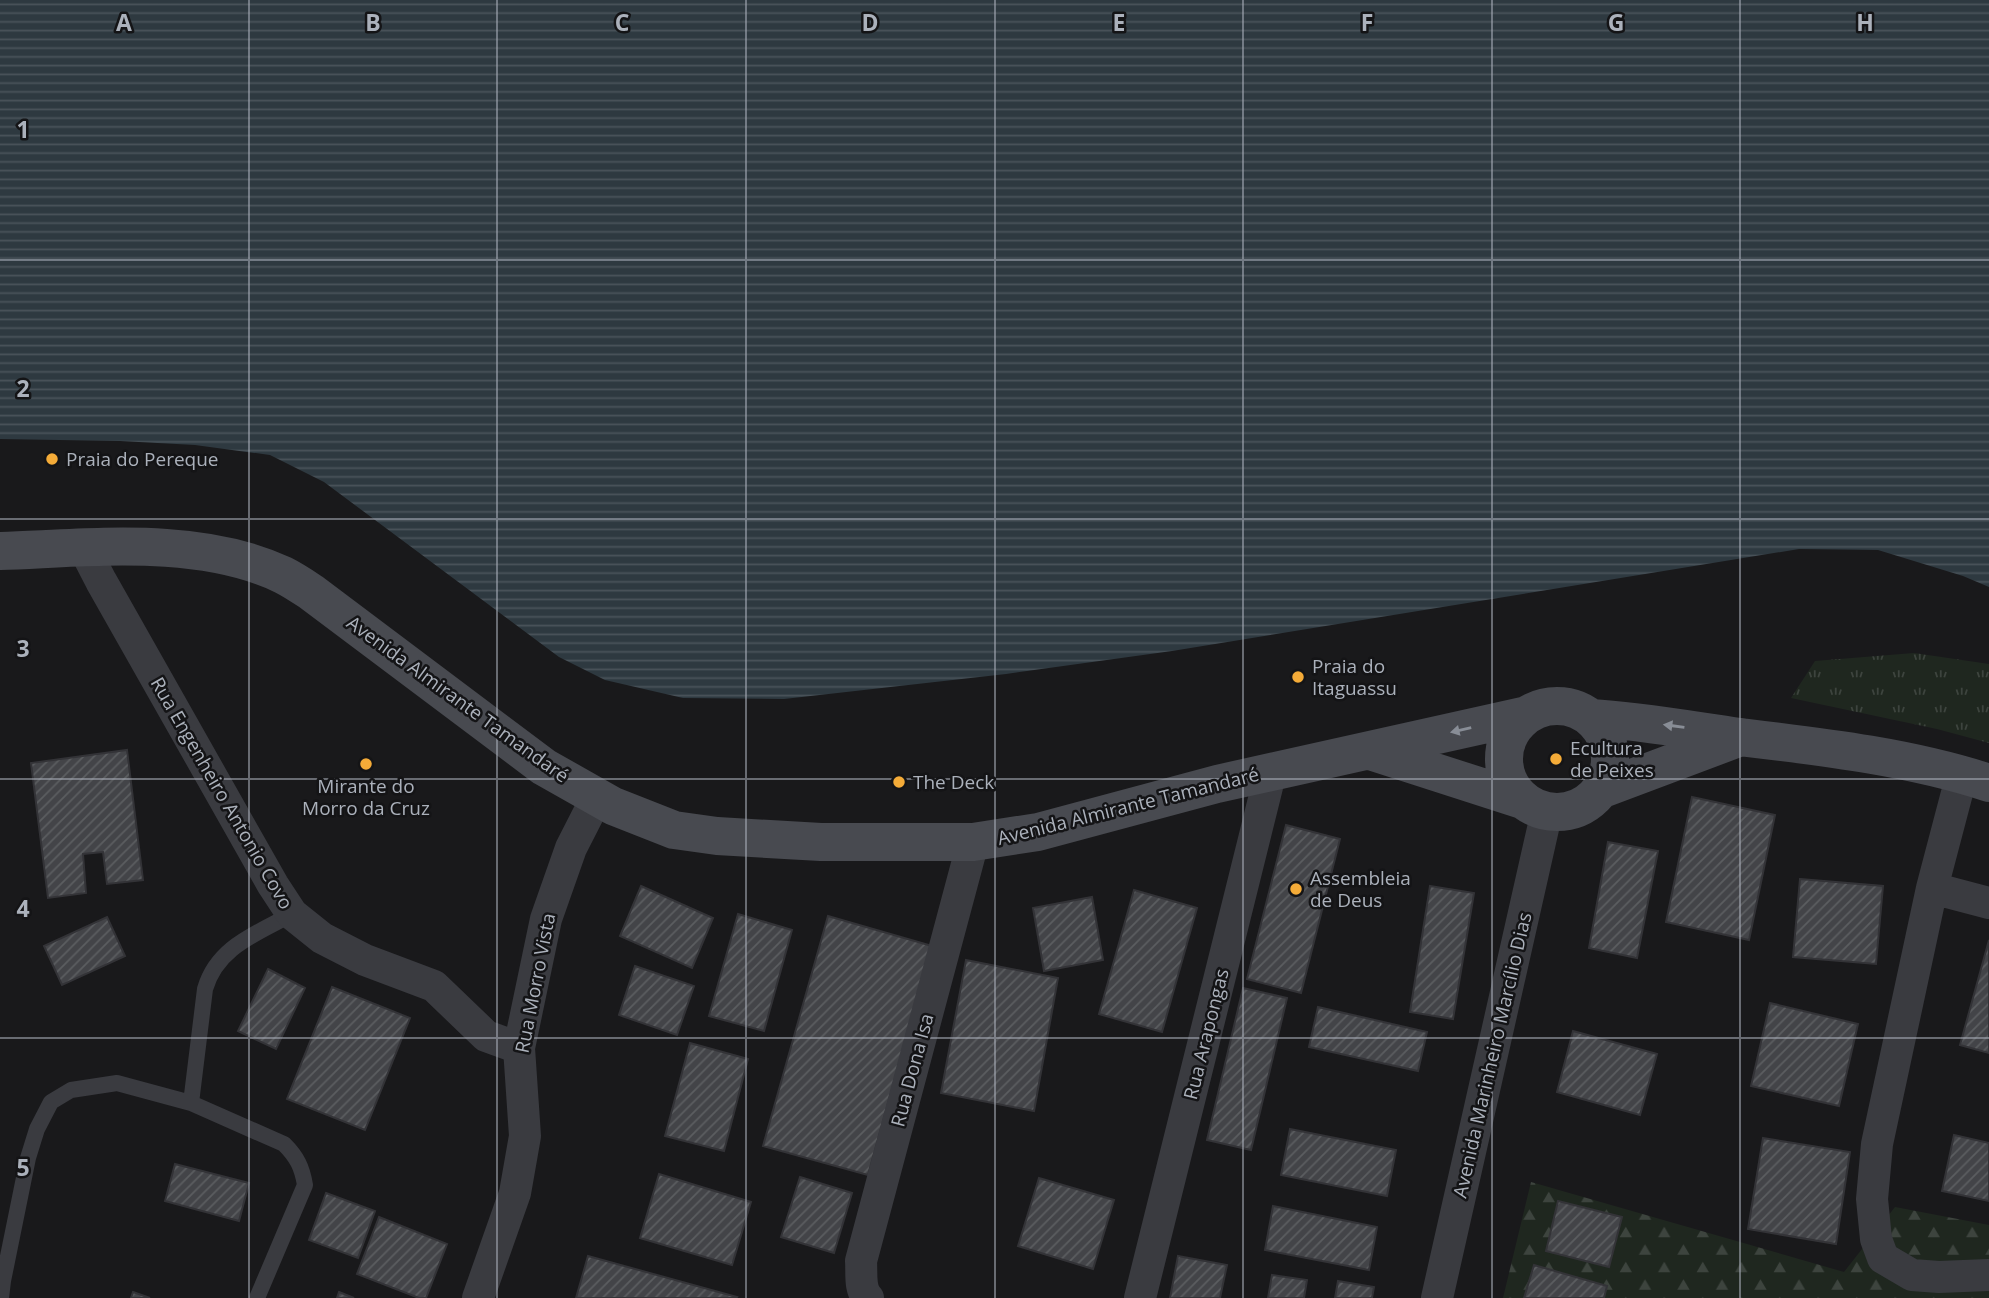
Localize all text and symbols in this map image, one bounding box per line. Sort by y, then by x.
text: A [116,6,132,38]
text: B [365,6,381,38]
text: C [615,6,629,38]
text: D [861,6,879,38]
text: E [1113,6,1125,38]
text: F [1361,6,1373,38]
text: G [1608,6,1624,38]
text: H [1856,6,1874,38]
text: 1 [16,113,30,145]
text: 2 [16,372,30,404]
place label: Praia do Pereque [66,446,219,472]
marker: Praia do Pereque [44,451,60,467]
street label: Avenida Almirante Tamandaré [342,610,574,788]
text: 3 [16,632,30,664]
place label: Praia do Itaguassu [1312,653,1397,701]
marker: Praia do Itaguassu [1290,669,1306,685]
street label: Rua Engenheiro Antonio Covo [145,672,299,914]
one-way arrow [1663,720,1685,731]
one-way arrow [1450,725,1472,736]
place label: Ecultura de Peixes [1570,735,1654,783]
marker: Ecultura de Peixes [1548,751,1564,767]
marker: Mirante do Morro da Cruz [358,756,374,772]
street label: Avenida Almirante Tamandaré [994,761,1262,851]
place label: The Deck [913,769,994,795]
place label: Mirante do Morro da Cruz [302,773,430,821]
marker: The Deck [891,774,907,790]
place label: Assembleia de Deus [1310,865,1411,913]
marker: Assembleia de Deus [1288,881,1304,897]
text: 4 [16,892,30,924]
street label: Avenida Marinheiro Marcílio Dias [1446,910,1538,1200]
street label: Rua Morro Vista [509,911,561,1055]
street label: Rua Arapongas [1177,966,1235,1102]
street label: Rua Dona Isa [884,1011,940,1129]
text: 5 [16,1151,30,1183]

